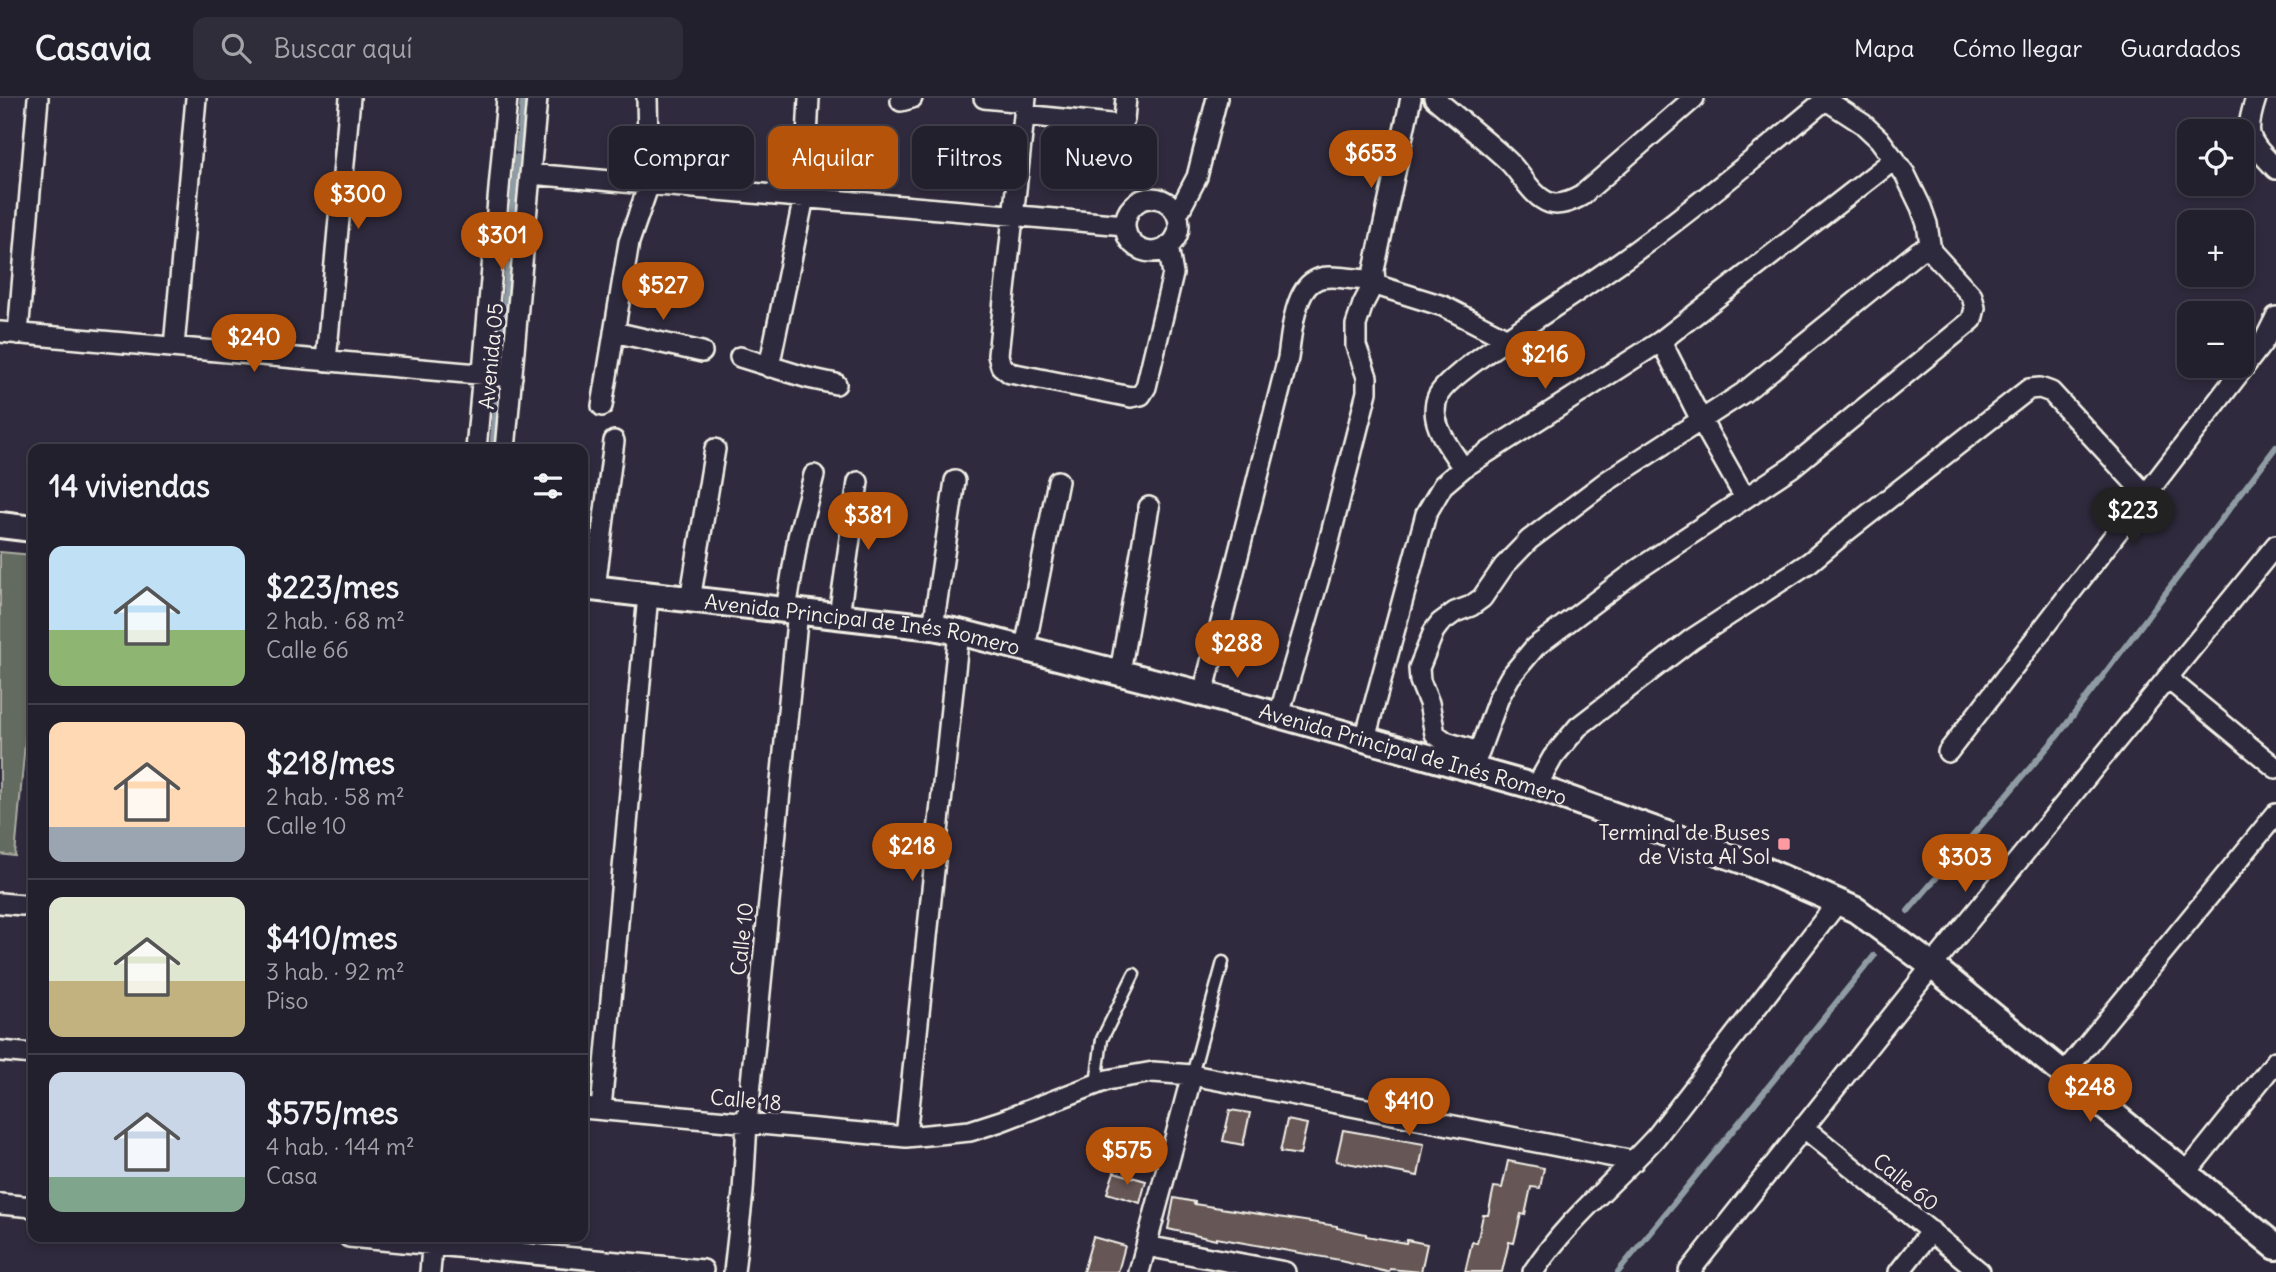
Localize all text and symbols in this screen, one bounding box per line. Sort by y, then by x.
search box [193,17,683,80]
text: Casavia [35,27,151,69]
icon: search [217,29,255,67]
text: Buscar aquí [273,32,412,65]
text: Mapa [1854,33,1914,63]
text: Cómo llegar [1952,33,2082,63]
text: Guardados [2120,33,2241,63]
map controls [2177,119,2254,378]
button: locate [2177,119,2254,196]
chip: Comprar [609,126,754,189]
chip: Alquilar [768,126,898,189]
chip: Filtros [912,126,1027,189]
chip: Nuevo [1041,126,1157,189]
pin: $653 [1330,130,1412,190]
text: $653 [1345,138,1397,167]
pin: $300 [317,172,399,231]
text: $300 [330,179,386,208]
button: + [2177,210,2254,287]
pin: $301 [461,212,543,272]
text: $301 [477,220,527,249]
pin: $527 [622,262,704,322]
text: $527 [638,270,688,299]
button: − [2177,301,2254,378]
street label: Avenida 05 [473,302,509,410]
pin: $240 [213,314,295,374]
text: $240 [227,322,281,351]
pin: $216 [1504,331,1586,391]
text: $216 [1521,339,1569,368]
text: 14 viviendas [49,467,210,505]
icon: filters [529,467,567,505]
pin: $223 [2092,488,2174,547]
pin: $381 [827,492,909,552]
text: $223 [2107,495,2159,524]
text: $381 [844,500,892,529]
text: $223/mes [266,568,399,606]
icon: home [105,574,189,658]
street label: Avenida Principal de Inés Romero [703,587,1023,661]
text: 2 hab. · 68 m² [266,606,405,635]
pin: $288 [1196,620,1278,680]
text: $288 [1211,628,1263,657]
text: Calle 66 [266,635,349,664]
street label: Avenida Principal de Inés Romero [1256,697,1571,811]
text: $218/mes [266,744,395,782]
icon: home [105,750,189,834]
text: 2 hab. · 58 m² [266,782,405,811]
text: Calle 10 [266,811,347,840]
place label: Terminal de Buses de Vista Al Sol [1599,819,1770,870]
pin: $218 [871,824,953,883]
text: $218 [888,831,936,860]
pin: $303 [1924,834,2006,894]
marker: Terminal de Buses de Vista Al Sol [1776,836,1792,852]
text: $303 [1938,842,1992,871]
street label: Calle 10 [725,901,759,977]
text: $410/mes [266,919,398,957]
icon: home [105,925,189,1009]
text: 3 hab. · 92 m² [266,957,405,986]
text: Piso [266,986,308,1015]
pin: $248 [2049,1065,2131,1124]
text: $248 [2064,1072,2116,1101]
pin: $410 [1368,1079,1450,1138]
street label: Calle 18 [709,1083,783,1117]
text: $410 [1384,1086,1434,1115]
text: $575/mes [266,1094,398,1132]
icon: home [105,1100,189,1184]
pin: $575 [1086,1128,1168,1187]
text: 4 hab. · 144 m² [266,1132,415,1161]
text: $575 [1102,1135,1152,1164]
street label: Calle 60 [1867,1147,1945,1217]
text: Casa [266,1161,318,1190]

